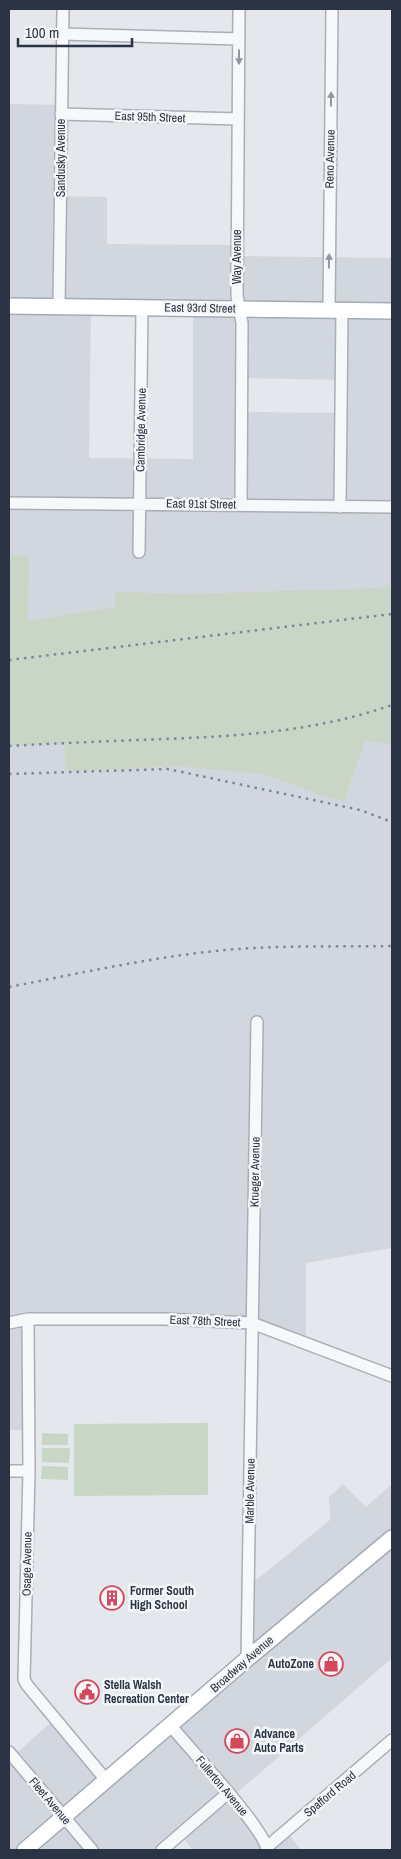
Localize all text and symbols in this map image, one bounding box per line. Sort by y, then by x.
scale bar [18,15,131,47]
text: 100 m [25,22,59,43]
one-way arrow [235,50,243,66]
one-way arrow [327,90,335,106]
street label: East 95th Street [114,108,186,126]
street label: Sandusky Avenue [53,119,69,197]
street label: Reno Avenue [321,129,339,189]
street label: Way Avenue [229,230,245,284]
one-way arrow [325,253,333,269]
street label: East 93rd Street [164,299,236,317]
street label: Cambridge Avenue [132,388,150,472]
street label: East 91st Street [166,495,236,513]
street label: Krueger Avenue [246,1137,264,1207]
street label: East 78th Street [169,1312,241,1330]
street label: Marble Avenue [241,1458,259,1524]
street label: Osage Avenue [18,1532,36,1596]
place label: Former South High School [130,1583,194,1613]
building icon: Former South High School [99,1585,125,1611]
street label: Broadway Avenue [207,1632,277,1696]
shop icon: AutoZone [318,1651,344,1677]
place label: AutoZone [268,1656,315,1672]
place label: Stella Walsh Recreation Center [104,1677,189,1707]
public building icon: Stella Walsh Recreation Center [74,1679,100,1705]
place label: Advance Auto Parts [254,1726,304,1756]
shop icon: Advance Auto Parts [224,1728,250,1754]
street label: Fullerton Avenue [192,1753,252,1819]
street label: Spafford Road [301,1768,359,1820]
street label: Fleet Avenue [25,1774,75,1828]

